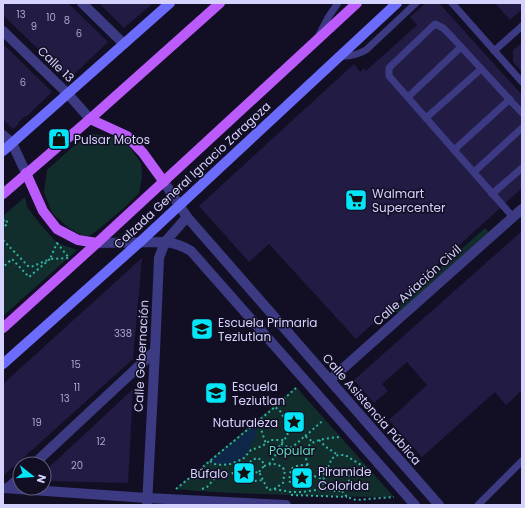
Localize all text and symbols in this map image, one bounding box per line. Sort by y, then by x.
house number: 13 [16,7,26,22]
house number: 10 [46,10,56,25]
house number: 8 [64,13,70,28]
house number: 9 [31,19,37,34]
house number: 6 [76,26,82,41]
street label: Calle 13 [34,42,78,86]
house number: 6 [20,75,26,90]
street label: Calzada General Ignacio Zaragoza [110,98,274,252]
shop icon: Pulsar Motos [46,126,72,152]
place label: Pulsar Motos [74,131,150,148]
place label: Walmart Supercenter [372,185,446,216]
supermarket icon: Walmart Supercenter [343,187,369,213]
street label: Calle Aviación Civil [369,241,465,329]
street label: Calle Gobernación [130,299,152,413]
place label: Escuela Primaria Teziutlan [218,314,317,345]
school or university icon: Escuela Primaria Teziutlan [189,316,215,342]
house number: 338 [114,326,132,341]
street label: Calle Asistencia Pública [319,350,425,468]
house number: 15 [71,357,81,372]
place label: Escuela Teziutlan [232,378,285,409]
house number: 11 [74,380,80,395]
school or university icon: Escuela Teziutlan [203,380,229,406]
house number: 13 [60,391,70,406]
place icon: Naturaleza [281,409,307,435]
place label: Naturaleza [213,414,278,431]
house number: 19 [32,415,42,430]
house number: 12 [97,434,106,449]
park label: Popular [269,442,315,459]
north arrow [12,456,52,496]
house number: 20 [71,458,83,473]
place icon: Búfalo [231,460,257,486]
place label: Piramide Colorida [318,463,371,494]
place label: Búfalo [190,465,228,482]
place icon: Piramide Colorida [289,465,315,491]
text: N [33,473,50,485]

